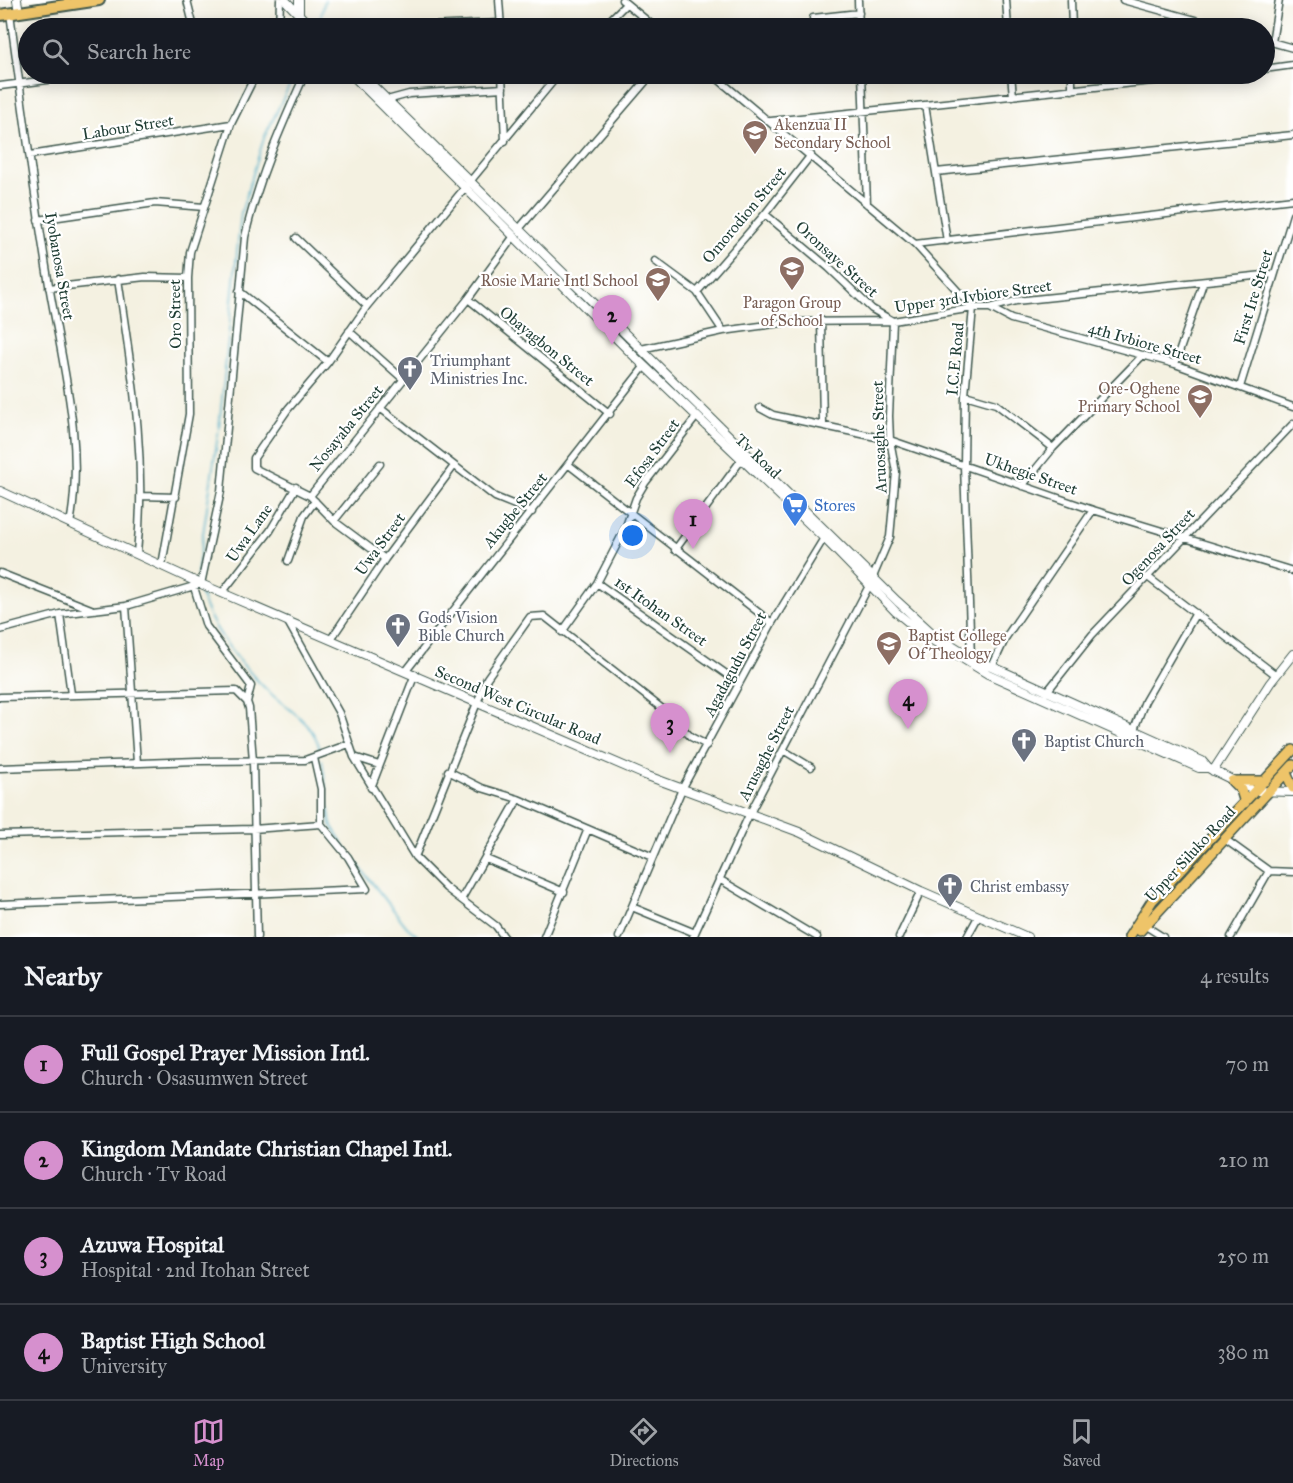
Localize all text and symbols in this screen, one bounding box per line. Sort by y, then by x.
search box [18,18,1275,84]
icon: search [39,35,72,68]
text: Search here [87,38,191,65]
street label: Labour Street [81,110,175,144]
place label: Akenzua II Secondary School [773,115,891,152]
school or university icon: Akenzua II Secondary School [740,118,770,156]
street label: Omorodion Street [698,163,790,267]
street label: Iyobanosa Street [41,211,79,322]
street label: Oronsaye Street [792,217,882,301]
street label: First Ire Street [1230,247,1277,347]
school or university icon: Paragon Group of School [777,254,807,292]
school or university icon: Rosie Marie Intl School [643,265,673,303]
place label: Rosie Marie Intl School [480,271,639,290]
street label: Upper 3rd Ivbiore Street [893,276,1053,316]
street label: Oro Street [165,279,185,349]
place label: Paragon Group of School [743,293,841,330]
pin: 2 [592,296,632,345]
street label: Obayagbon Street [495,302,598,391]
street label: 4th Ivbiore Street [1086,318,1204,368]
street label: I.C.E Road [942,322,968,396]
place label: Triumphant Ministries Inc. [430,351,527,388]
church icon: Triumphant Ministries Inc. [395,354,425,392]
place label: Ore-Oghene Primary School [1078,379,1181,416]
street label: Aruosaghe Street [868,380,891,494]
street label: Nosayaba Street [305,381,387,475]
school or university icon: Ore-Oghene Primary School [1185,382,1215,420]
street label: Efosa Street [621,414,684,491]
street label: Tv Road [731,430,785,482]
street label: Ukhegie Street [982,449,1080,500]
street label: Akugbe Street [478,468,552,553]
supermarket icon: Stores [780,490,810,528]
place label: Stores [814,496,856,515]
street label: Uwa Lane [222,500,276,566]
pin: 1 [674,500,712,549]
street label: Ogenosa Street [1117,504,1200,590]
street label: Uwa Street [351,509,409,579]
your location [618,521,647,550]
street label: 1st Itohan Street [611,572,711,650]
place label: Gods Vision Bible Church [418,608,505,645]
street label: Agadagudu Street [699,608,772,721]
church icon: Gods Vision Bible Church [383,611,413,649]
place label: Baptist College Of Theology [908,626,1007,664]
school or university icon: Baptist College Of Theology [874,629,904,667]
street label: Second West Circular Road [432,661,604,749]
pin: 4 [888,680,928,729]
street label: Arusaghe Street [733,702,799,805]
pin: 3 [650,704,690,753]
church icon: Baptist Church [1009,726,1039,764]
place label: Baptist Church [1044,732,1144,751]
street label: Upper Siluko Road [1141,802,1239,906]
church icon: Christ embassy [935,871,965,909]
place label: Christ embassy [970,877,1069,896]
text: Nearby [24,960,102,992]
text: 4 results [1200,964,1269,988]
text: Full Gospel Prayer Mission Intl. [81,1039,370,1066]
text: 1 [40,1052,47,1076]
text: 70 m [1226,1052,1269,1076]
text: Church · Osasumwen Street [81,1066,308,1090]
text: Kingdom Mandate Christian Chapel Intl. [81,1135,452,1162]
text: 2 [39,1148,48,1172]
text: 210 m [1219,1148,1269,1172]
text: Church · Tv Road [81,1162,227,1186]
text: Azuwa Hospital [81,1231,224,1258]
text: 3 [40,1244,48,1268]
text: 250 m [1217,1244,1269,1268]
text: Hospital · 2nd Itohan Street [81,1258,310,1282]
text: Baptist High School [81,1327,265,1354]
text: 4 [38,1340,49,1364]
text: 380 m [1218,1340,1269,1364]
text: University [81,1354,167,1378]
tab: Map [192,1415,225,1470]
tab: Directions [609,1415,678,1470]
tab: Saved [1063,1415,1101,1470]

